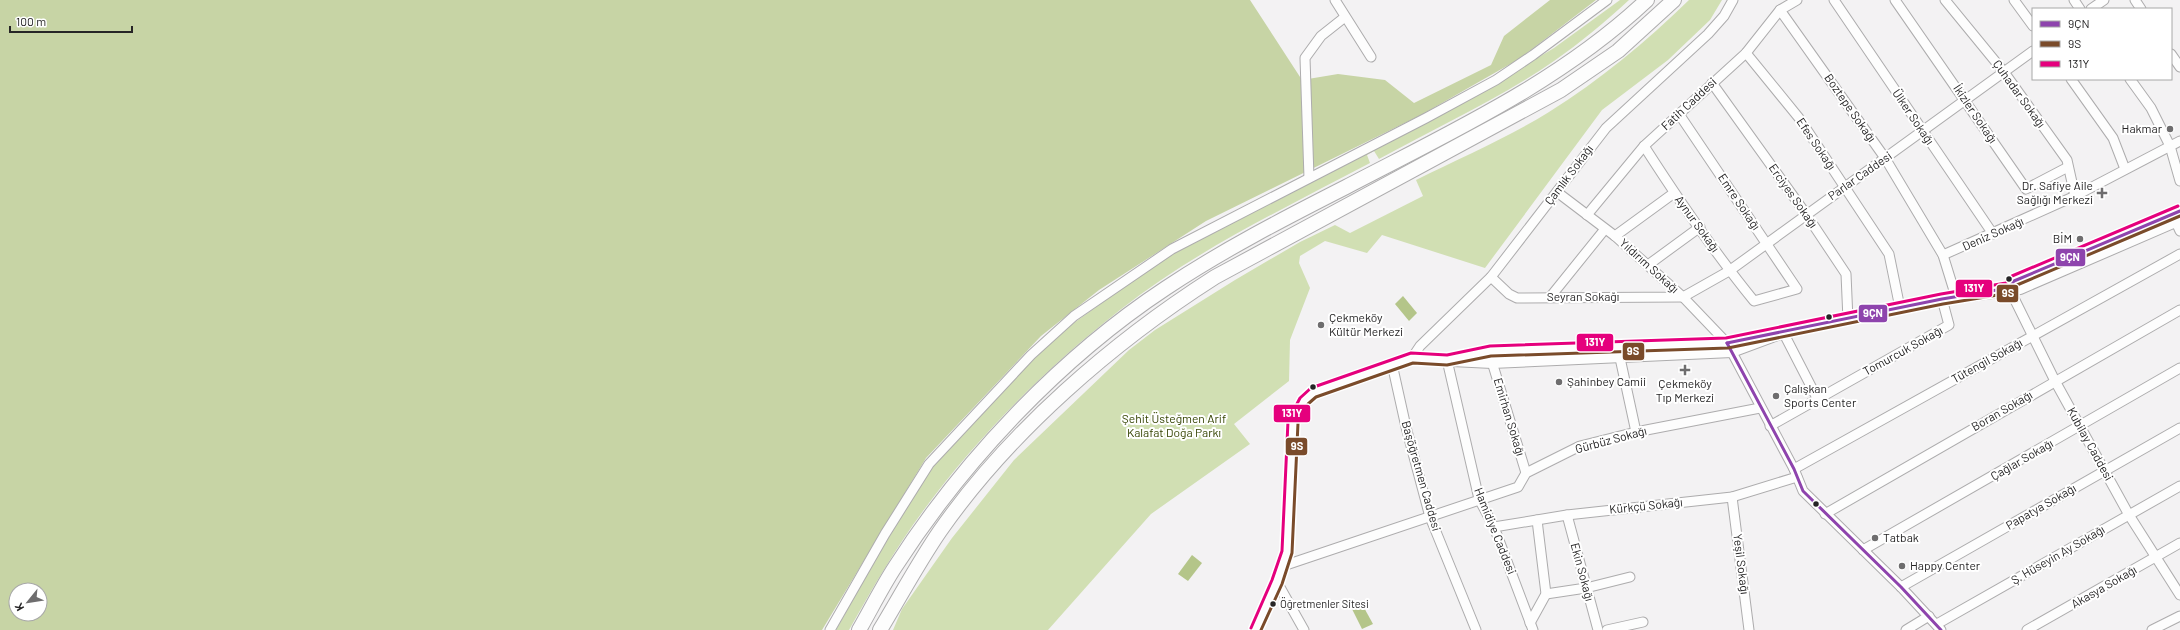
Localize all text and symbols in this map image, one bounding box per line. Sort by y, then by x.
scale bar [10,8,132,34]
legend [2032,8,2172,80]
text: 100 m [16,14,46,28]
text: 9ÇN [2068,16,2090,30]
text: 9S [2068,36,2081,50]
text: 131Y [2068,56,2089,70]
street label: Çuhadar Sokağı [1991,57,2049,130]
street label: Boztepe Sokağı [1822,71,1879,144]
street label: Fatih Caddesi [1658,74,1719,132]
street label: İkizler Sokağı [1951,81,2001,146]
street label: Ülker Sokağı [1890,86,1938,147]
street label: Efes Sokağı [1794,115,1839,172]
place label: Hakmar [2122,121,2163,135]
marker: Hakmar [2165,124,2175,134]
street label: Çamlık Sokağı [1541,142,1595,207]
street label: Parlar Caddesi [1825,148,1894,202]
street label: Erciyes Sokağı [1767,161,1821,230]
street label: Emre Sokağı [1716,171,1764,232]
place label: Dr. Safiye Aile Sağlığı Merkezi [2017,178,2093,206]
marker: Dr. Safiye Aile Sağlığı Merkezi [2096,187,2108,199]
street label: Aynur Sokağı [1673,192,1723,255]
street label: Deniz Sokağı [1960,213,2025,253]
place label: BİM [2053,231,2072,245]
marker: BİM [2075,234,2085,244]
street label: Yıldırım Sokağı [1617,235,1682,296]
line badge: 9ÇN [2055,248,2086,267]
text: 9ÇN [2060,250,2080,263]
unlabelled marker [2004,274,2014,284]
line badge: 131Y [1955,279,1993,298]
text: 131Y [1964,281,1984,294]
line badge: 9S [1996,284,2019,303]
text: 9S [2002,286,2015,299]
street label: Seyran Sokağı [1547,289,1619,303]
line badge: 9ÇN [1858,304,1888,323]
text: 9ÇN [1863,306,1883,319]
place label: Çekmeköy Kültür Merkezi [1329,310,1403,338]
unlabelled marker [1824,312,1834,322]
marker: Çekmeköy Kültür Merkezi [1316,320,1326,330]
street label: Tomurcuk Sokağı [1860,322,1945,378]
line badge: 131Y [1576,333,1614,352]
text: 131Y [1585,335,1605,348]
street label: Tütengil Sokağı [1949,335,2024,385]
line badge: 9S [1622,342,1645,361]
text: 9S [1627,344,1640,357]
marker: Çekmeköy Tıp Merkezi [1679,364,1691,376]
place label: Şahinbey Camii [1567,374,1646,388]
street label: Emirhan Sokağı [1491,376,1528,457]
place label: Çekmeköy Tıp Merkezi [1656,376,1714,404]
marker: Şahinbey Camii [1554,377,1564,387]
place label: Çalışkan Sports Center [1784,381,1857,409]
unlabelled marker [1308,382,1318,392]
street label: Boran Sokağı [1969,387,2034,433]
marker: Çalışkan Sports Center [1771,391,1781,401]
line badge: 131Y [1273,404,1311,423]
street label: Kubilay Caddesi [2065,404,2117,483]
text: 131Y [1282,406,1302,419]
park label: Şehit Üsteğmen Arif Kalafat Doğa Parkı [1122,411,1226,439]
street label: Başöğretmen Caddesi [1400,419,1444,532]
street label: Gürbüz Sokağı [1573,423,1648,455]
street label: Çağlar Sokağı [1988,436,2055,483]
line badge: 9S [1285,437,1308,456]
text: 9S [1291,439,1304,452]
street label: Papatya Sokağı [2003,480,2078,532]
street label: Hamidiye Caddesi [1472,485,1520,576]
street label: Kürkçü Sokağı [1609,494,1683,516]
unlabelled marker [1811,499,1821,509]
street label: Ş. Hüseyin Ay Sokağı [2008,522,2107,587]
place label: Tatbak [1883,530,1919,544]
street label: Yeşil Sokağı [1731,533,1753,595]
marker: Tatbak [1870,533,1880,543]
street label: Ekin Sokağı [1568,541,1597,602]
place label: Happy Center [1910,558,1981,572]
marker: Happy Center [1897,561,1907,571]
street label: Akasya Sokağı [2068,562,2139,610]
north arrow [8,582,48,622]
place label: Öğretmenler Sitesi [1280,596,1369,610]
marker: Öğretmenler Sitesi [1268,599,1278,609]
text: K [12,601,26,613]

